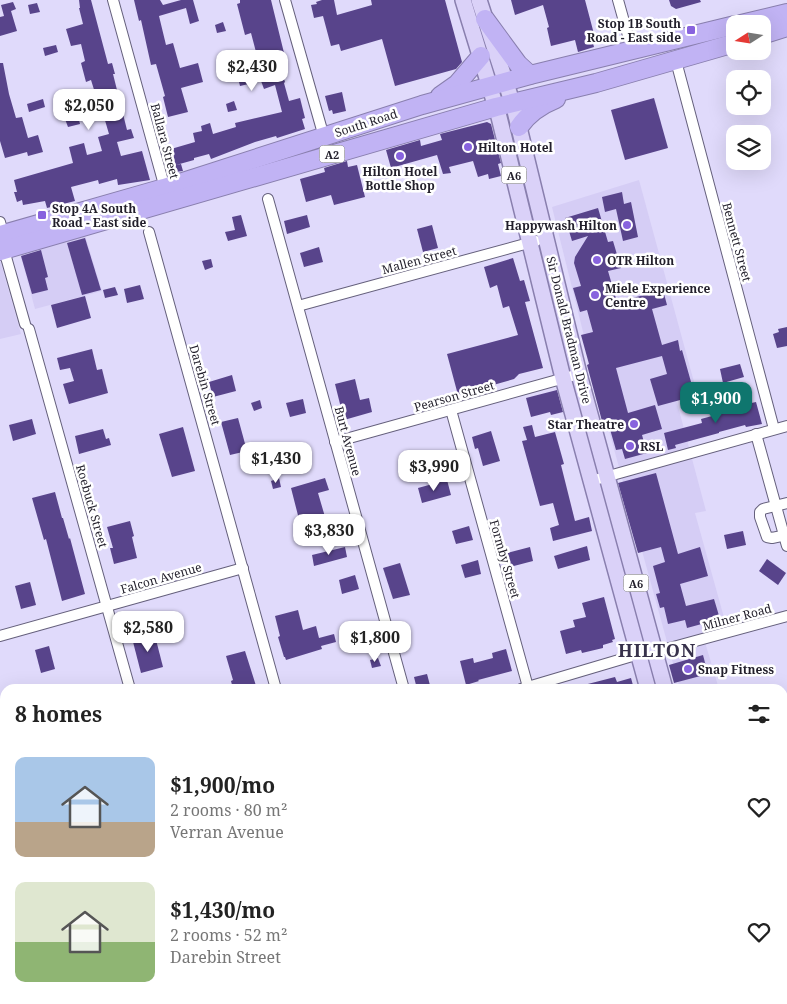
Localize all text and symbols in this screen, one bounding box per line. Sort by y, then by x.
place label: Stop 1B South Road - East side [587,15,681,46]
north arrow [726,15,771,60]
map controls [726,15,771,170]
marker: Stop 1B South Road - East side [685,24,697,36]
pin: $2,430 [211,49,293,92]
text: $2,430 [227,55,277,77]
button: locate [726,70,771,115]
pin: $2,050 [48,88,130,131]
text: $2,050 [64,94,114,116]
street label: Ballara Street [147,101,183,181]
street label: South Road [332,105,400,141]
button: layers [726,125,771,170]
place label: Hilton Hotel [478,139,554,156]
marker: Hilton Hotel [462,141,474,153]
road number: A2 [320,146,344,162]
marker: Hilton Hotel Bottle Shop [394,150,406,162]
place label: Hilton Hotel Bottle Shop [363,163,438,194]
road number: A6 [502,166,526,184]
place label: Stop 4A South Road - East side [52,200,146,231]
street label: Bennett Street [718,201,756,283]
marker: Stop 4A South Road - East side [36,209,48,221]
place label: Happywash Hilton [505,217,617,234]
marker: Happywash Hilton [621,219,633,231]
street label: Mallen Street [380,242,458,278]
place label: OTR Hilton [607,252,674,269]
street label: Sir Donald Bradman Drive [542,254,596,406]
marker: OTR Hilton [591,254,603,266]
place label: Miele Experience Centre [605,280,711,311]
marker: Miele Experience Centre [589,289,601,301]
street label: Darebin Street [185,343,225,427]
street label: Pearson Street [412,376,496,416]
pin: $1,900 [675,382,757,424]
text: $1,900 [691,387,741,409]
street label: Burt Avenue [331,404,365,478]
place label: Star Theatre [548,416,624,433]
marker: Star Theatre [628,418,640,430]
place label: RSL [640,438,663,455]
marker: RSL [624,440,636,452]
pin: $1,430 [235,442,317,484]
text: $1,430 [251,447,301,469]
pin: $3,990 [393,450,475,492]
text: $3,990 [409,455,459,477]
street label: Roebuck Street [72,462,112,550]
pin: $3,830 [288,514,370,556]
street label: Formby Street [486,518,524,600]
text: $3,830 [304,519,354,541]
street label: Falcon Avenue [118,558,204,598]
road number: A6 [624,574,648,592]
street label: Milner Road [701,599,774,634]
pin: $2,580 [107,610,189,653]
text: $2,580 [123,616,173,638]
pin: $1,800 [334,620,416,663]
text: $1,800 [350,626,400,648]
district label: HILTON [618,638,696,662]
place label: Snap Fitness [698,661,774,678]
marker: Snap Fitness [682,663,694,675]
text: 8 homes [15,700,102,728]
icon: filters [745,700,773,728]
text: $1,900/mo [170,771,275,799]
icon: home [55,777,115,837]
icon: heart [745,793,773,821]
text: 2 rooms · 80 m² [170,799,287,821]
text: Verran Avenue [170,821,284,843]
text: $1,430/mo [170,896,275,924]
icon: home [55,902,115,962]
icon: heart [745,918,773,946]
text: 2 rooms · 52 m² [170,924,287,946]
text: Darebin Street [170,946,281,968]

